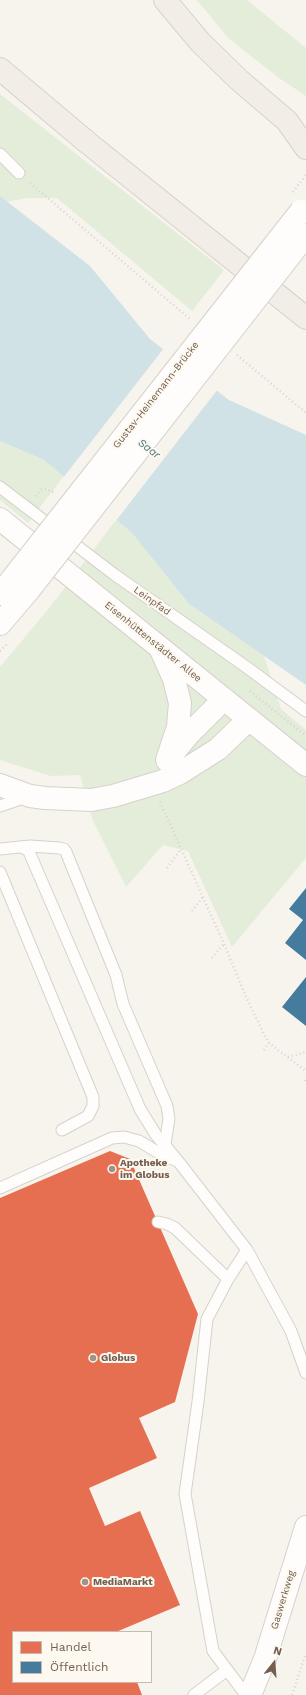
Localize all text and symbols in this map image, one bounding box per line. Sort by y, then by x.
street label: Gustav-Heinemann-Brücke [111,339,201,451]
water label: Saar [135,436,163,462]
street label: Leinpfad [131,584,173,618]
street label: Eisenhüttenstädter Allee [102,599,204,685]
place label: Apotheke im Globus [120,1157,169,1180]
marker: Apotheke im Globus [107,1164,117,1174]
place label: Globus [101,1352,135,1364]
marker: Globus [88,1353,98,1363]
street label: Gaswerkweg [268,1569,298,1631]
place label: MediaMarkt [93,1576,153,1588]
marker: MediaMarkt [80,1577,90,1587]
legend [12,1631,152,1683]
text: Handel [50,1640,91,1654]
north arrow [254,1643,294,1683]
text: N [272,1644,283,1658]
text: Öffentlich [50,1660,109,1674]

